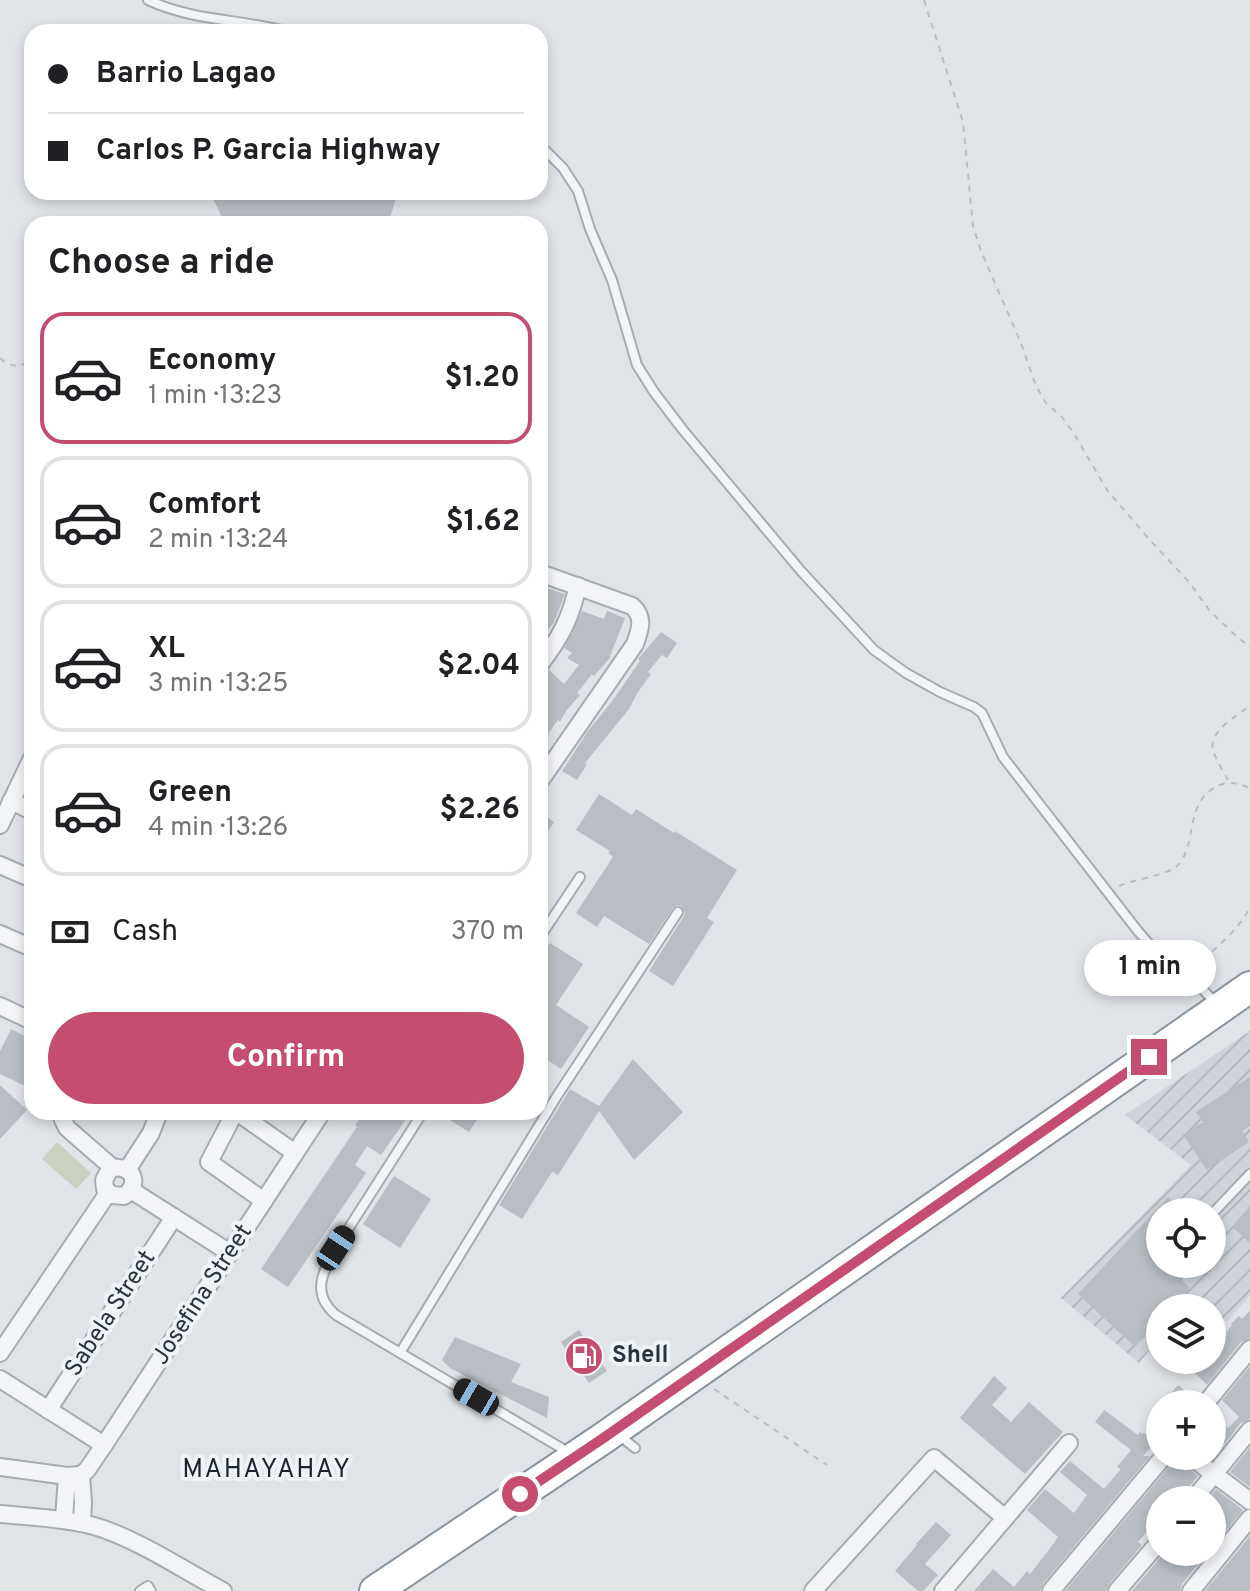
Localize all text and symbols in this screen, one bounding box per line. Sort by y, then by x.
text: Barrio Lagao [96,56,276,93]
text: Carlos P. Garcia Highway [96,133,441,170]
text: Choose a ride [48,241,274,287]
icon: car [52,342,124,414]
text: Economy [148,343,276,380]
text: $1.20 [444,360,520,397]
text: 1 min · 13:23 [148,380,282,413]
icon: car [52,486,124,558]
text: Comfort [148,487,261,524]
text: $1.62 [446,504,520,541]
text: 2 min · 13:24 [148,524,289,557]
icon: car [52,630,124,702]
text: XL [148,631,185,668]
text: $2.04 [437,648,520,685]
text: 3 min · 13:25 [148,668,289,701]
icon: car [52,774,124,846]
text: Green [148,775,232,812]
text: $2.26 [439,792,520,829]
text: 4 min · 13:26 [148,812,288,845]
icon: cash [48,910,92,954]
text: Cash [112,914,178,951]
text: 370 m [451,916,524,949]
callout: 1 min [1083,941,1215,997]
text: 1 min [1119,951,1181,984]
button: Confirm [48,1012,524,1104]
route end [1131,1039,1167,1075]
map controls [1146,1198,1226,1566]
button: locate [1146,1198,1226,1278]
street label: Josefina Street [146,1219,260,1371]
car [313,1221,359,1275]
street label: Sabela Street [59,1245,163,1383]
button: layers [1146,1294,1226,1374]
fuel station icon: Shell [563,1335,605,1377]
place label: Shell [612,1341,668,1371]
car [449,1375,503,1419]
button: + [1146,1390,1226,1470]
district label: MAHAYAHAY [182,1454,352,1487]
route start [502,1476,538,1512]
button: − [1146,1486,1226,1566]

